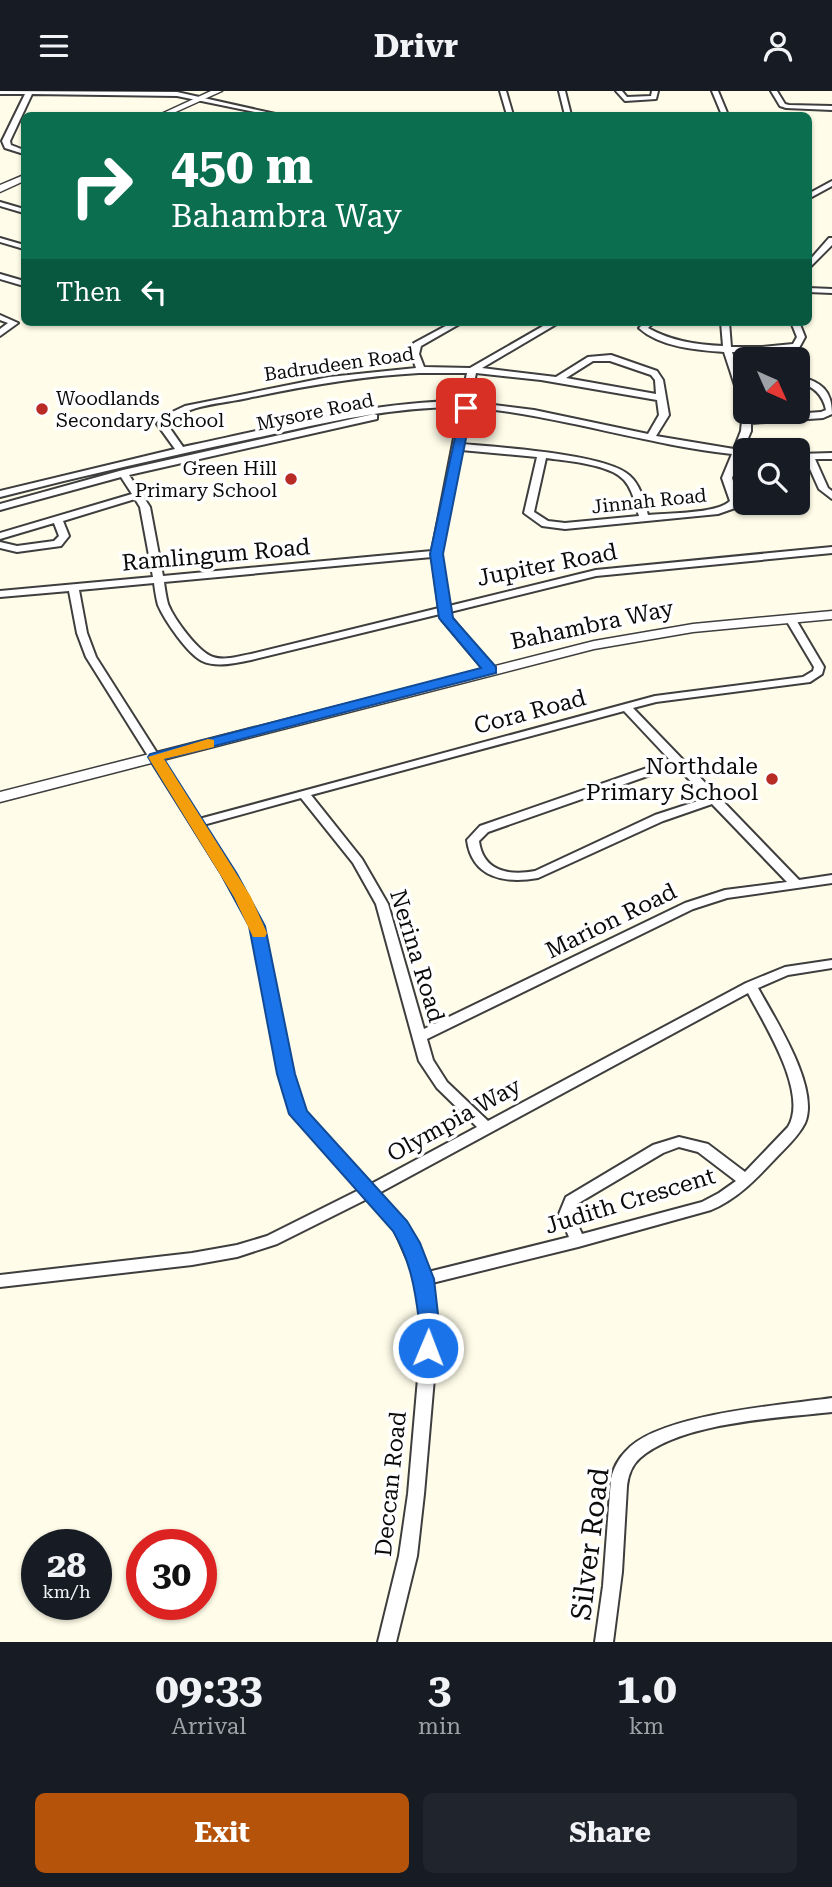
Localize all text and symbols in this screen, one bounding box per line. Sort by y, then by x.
icon: menu [35,27,73,65]
text: Drivr [374,27,458,65]
icon: person [759,27,797,65]
text: 450 m [171,138,313,195]
icon: right [56,140,147,231]
text: Bahambra Way [171,197,402,235]
icon: left [135,273,173,311]
text: Then [56,277,121,307]
street label: Badrudeen Road [262,342,416,386]
north arrow [733,347,810,423]
map controls [733,347,810,515]
pin [436,378,496,438]
place label: Woodlands Secondary School [56,387,224,432]
street label: Mysore Road [254,388,376,436]
icon: arrive [447,389,485,427]
marker: Woodlands Secondary School [34,401,50,417]
button: search [733,438,810,515]
place label: Green Hill Primary School [135,457,277,502]
marker: Green Hill Primary School [283,471,299,487]
street label: Jinnah Road [590,484,708,518]
street label: Ramlingum Road [121,533,311,577]
street label: Jupiter Road [475,538,620,592]
street label: Bahambra Way [508,594,676,655]
street label: Cora Road [471,684,589,740]
place label: Northdale Primary School [586,753,758,806]
marker: Northdale Primary School [764,771,780,787]
street label: Marion Road [541,878,681,964]
street label: Nerina Road [384,886,450,1026]
street label: Olympia Way [383,1072,526,1168]
street label: Judith Crescent [542,1162,719,1240]
position arrow [391,1311,465,1385]
street label: Deccan Road [370,1410,412,1558]
street label: Silver Road [564,1466,616,1622]
speed limit sign: 30 [126,1529,217,1620]
text: 28 [47,1545,86,1586]
text: km/h [42,1581,91,1602]
text: 09:33 [155,1664,263,1713]
text: 3 [428,1664,451,1713]
text: 1.0 [616,1664,677,1713]
text: Arrival [172,1713,246,1740]
text: min [418,1713,461,1740]
text: km [629,1713,664,1740]
button: Exit [35,1793,409,1873]
button: Share [423,1793,797,1873]

